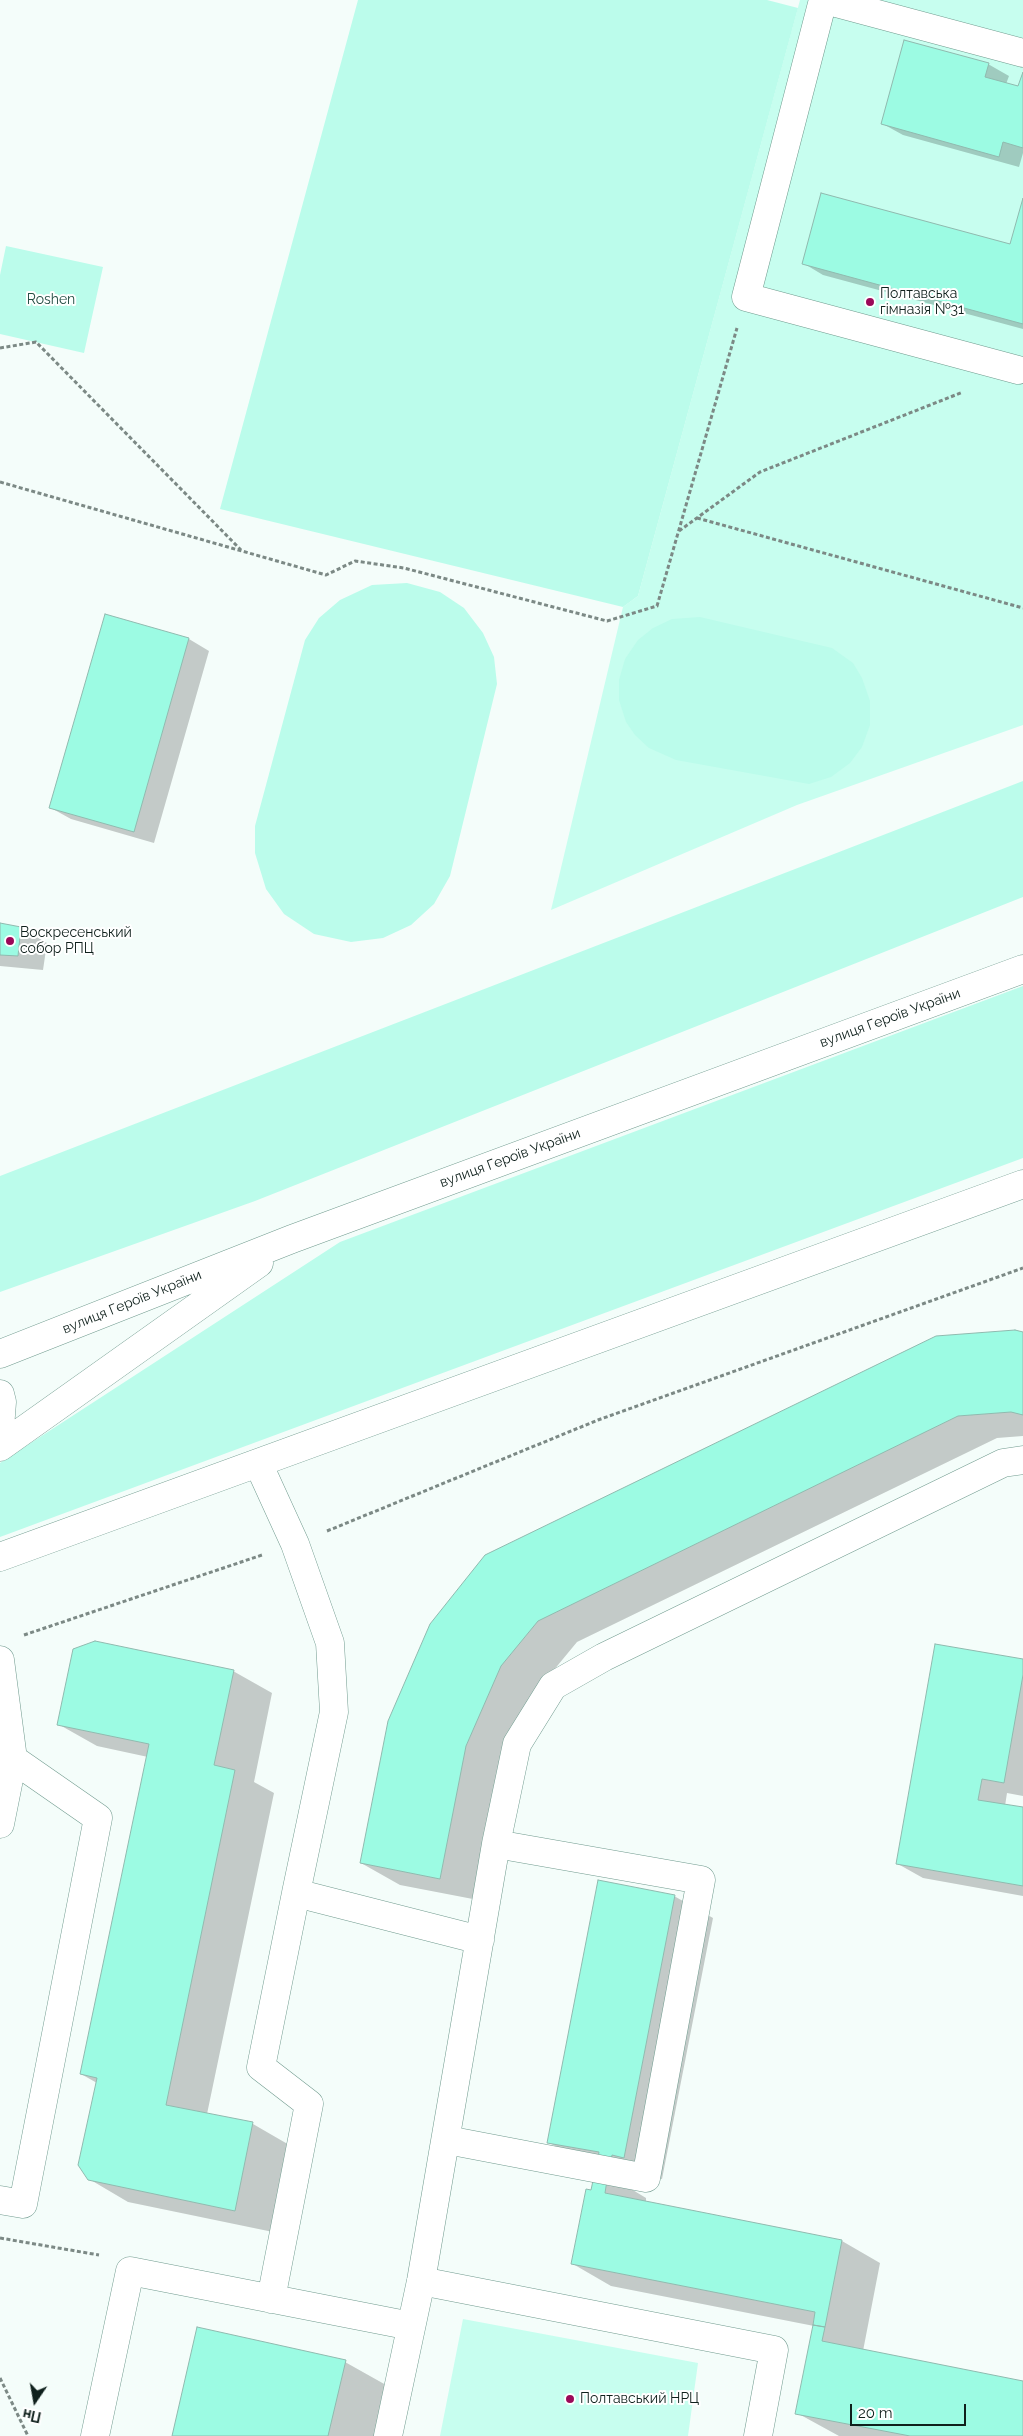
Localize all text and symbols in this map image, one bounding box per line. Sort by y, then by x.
place label: Полтавська гімназія №31 [880,286,964,318]
park label: Roshen [27,292,75,308]
marker: Полтавська гімназія №31 [864,296,876,308]
place label: Воскресенський собор РПЦ [20,925,132,958]
marker: Воскресенський собор РПЦ [4,935,16,947]
street label: вулиця Героїв України [817,985,963,1051]
street label: вулиця Героїв України [437,1125,583,1191]
street label: вулиця Героїв України [60,1266,204,1338]
north arrow [10,2376,60,2426]
place label: Полтавський НРЦ [580,2391,699,2407]
marker: Полтавський НРЦ [564,2393,576,2405]
scale bar [853,2394,969,2426]
text: 20 m [858,2404,893,2422]
text: Пн [21,2406,43,2425]

